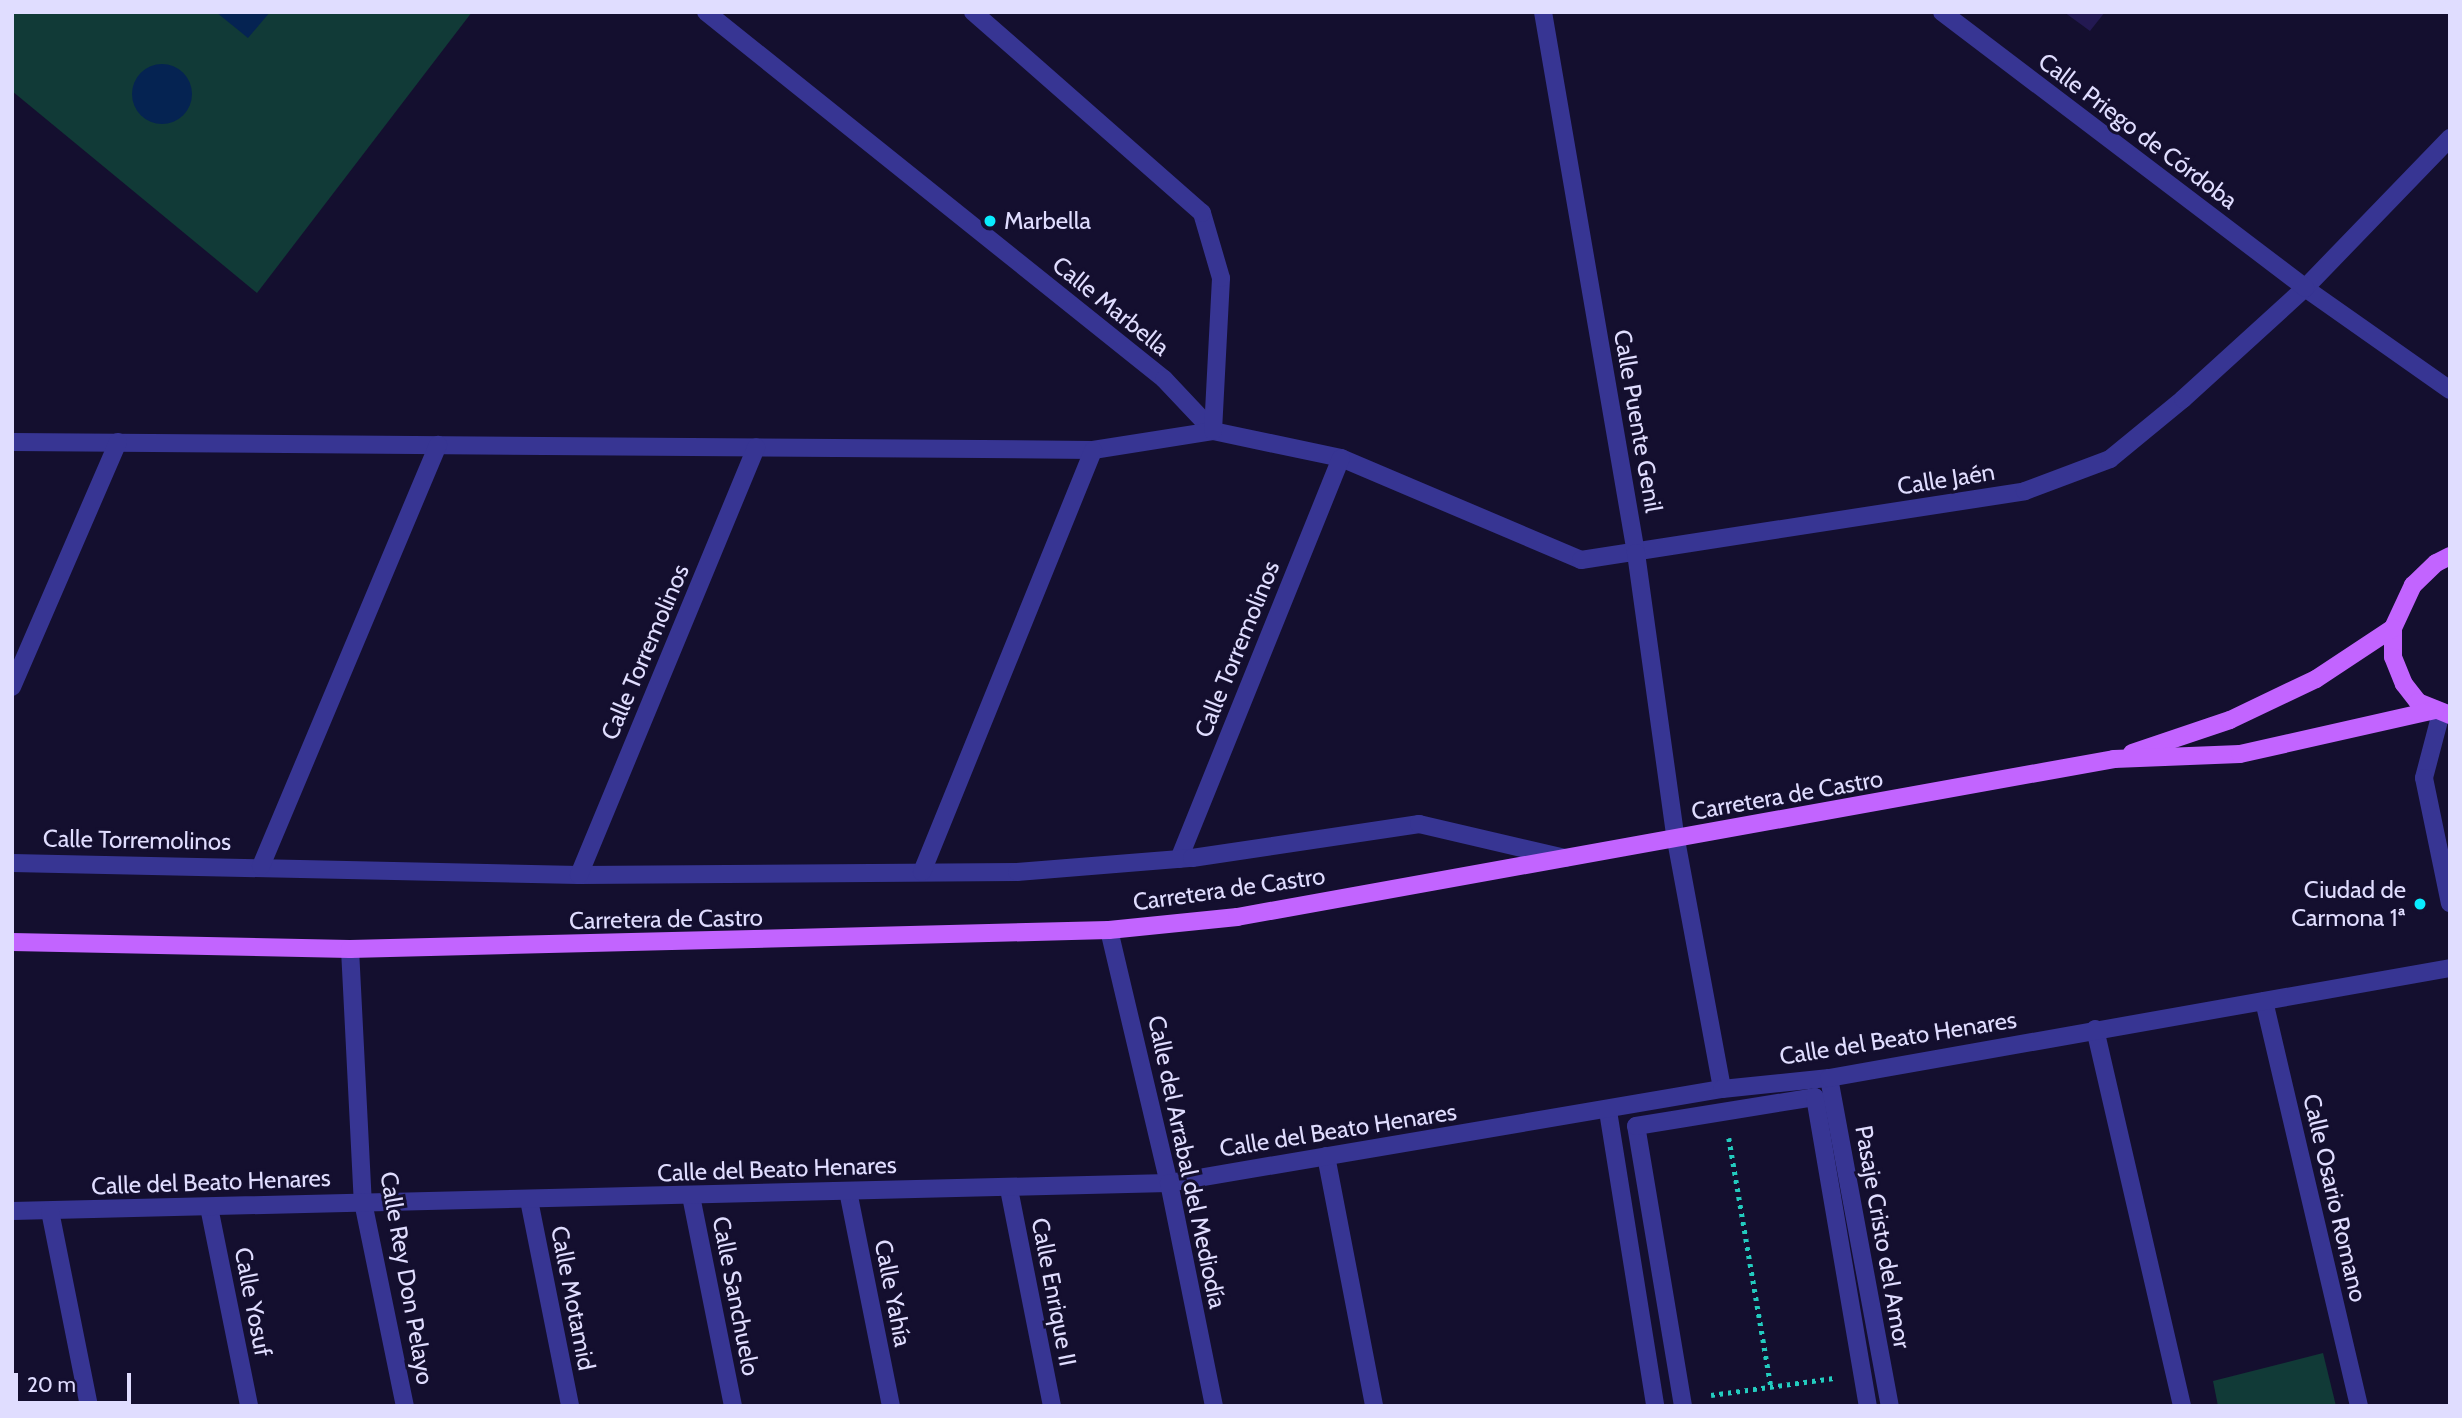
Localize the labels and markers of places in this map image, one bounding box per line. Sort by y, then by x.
place label: Marbella [1004,207,1091,235]
marker: Marbella [982,213,998,229]
place label: Ciudad de Carmona 1ª [2291,876,2406,932]
marker: Ciudad de Carmona 1ª [2412,896,2428,912]

